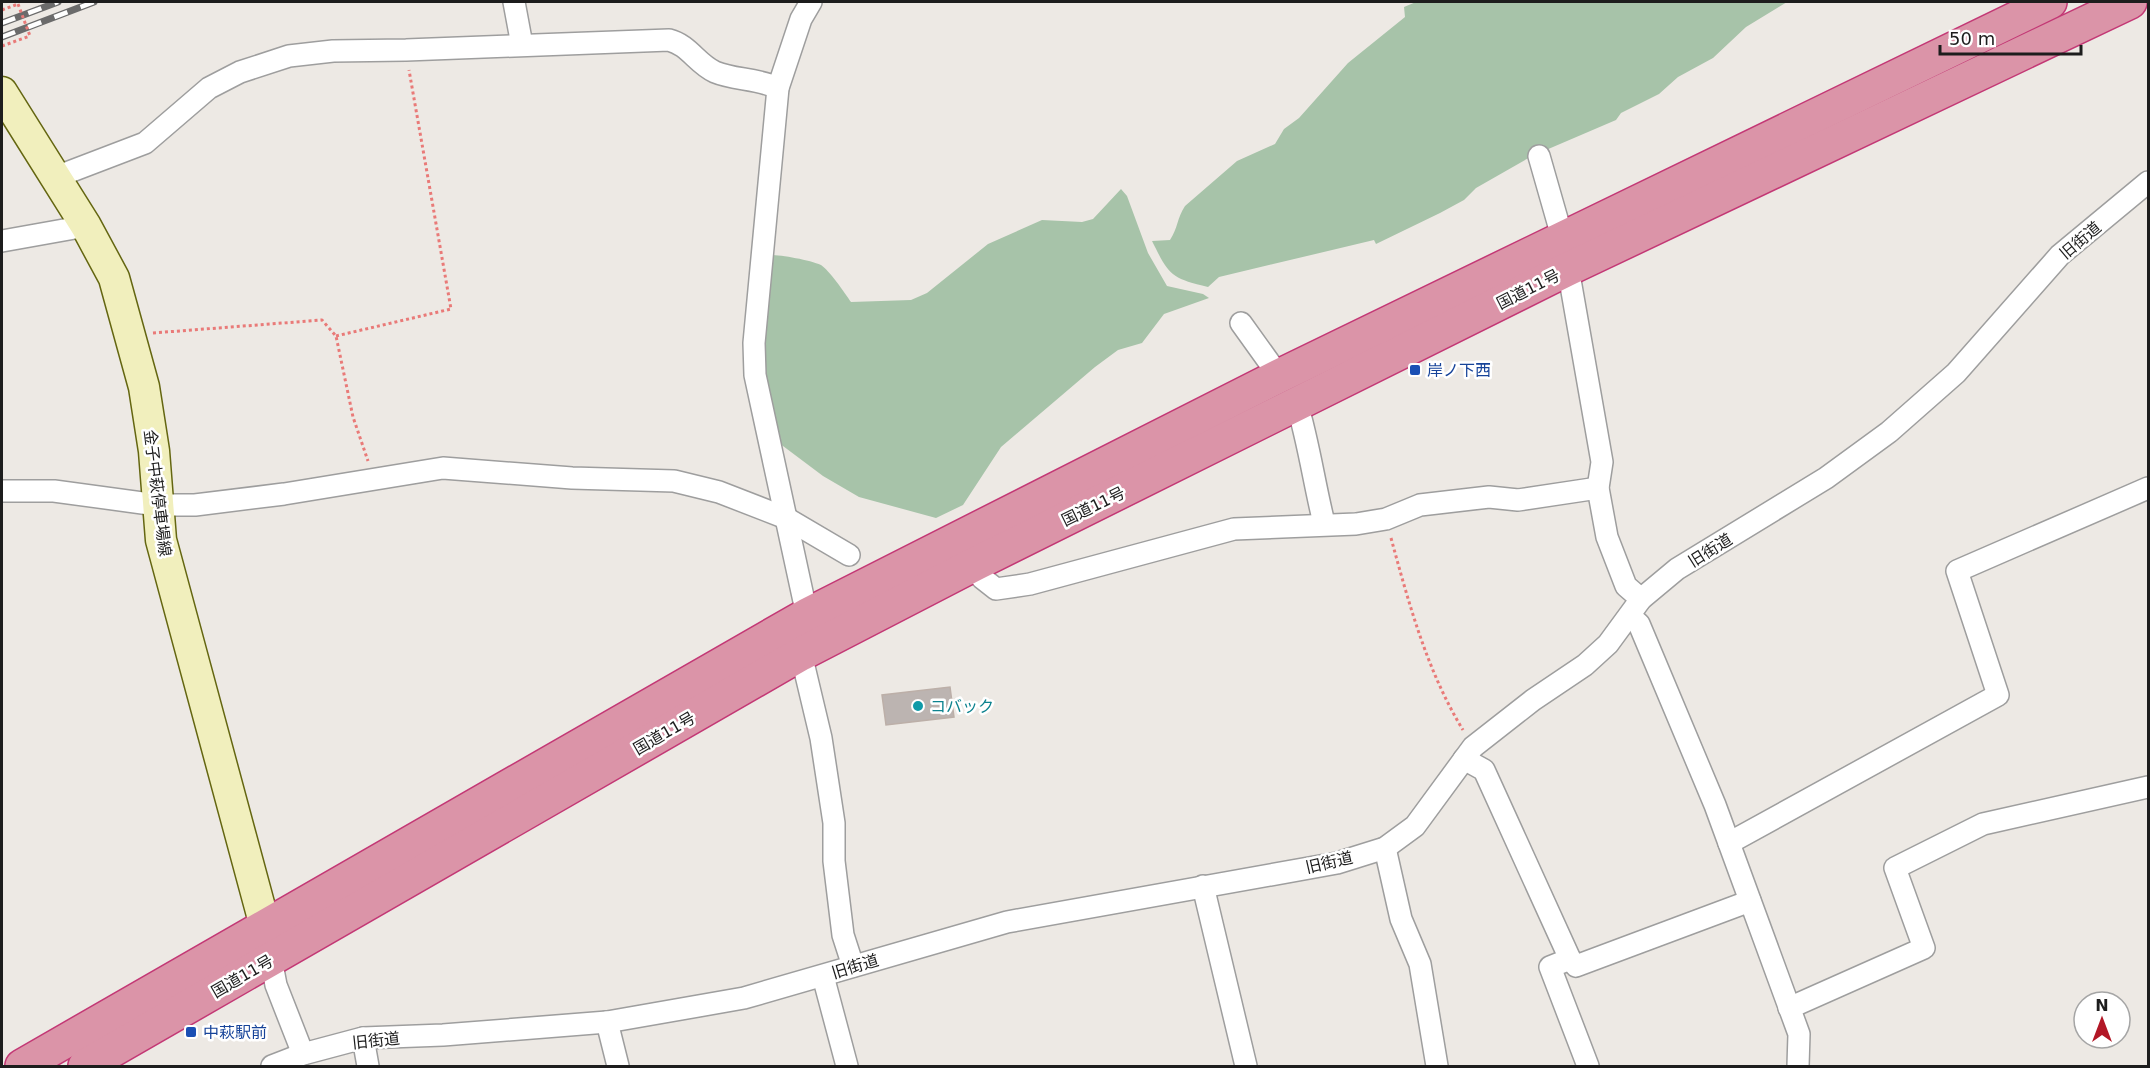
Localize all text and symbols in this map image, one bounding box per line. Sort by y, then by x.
scale bar [1940,18,2081,56]
text: 50 m [1949,28,1995,49]
street label: 旧街道 [2056,218,2105,263]
street label: 国道11号 [1493,265,1563,313]
place label: 岸ノ下西 [1427,361,1491,380]
marker: 岸ノ下西 [1408,363,1422,377]
street label: 金子中萩停車場線 [140,428,175,558]
street label: 国道11号 [1058,483,1128,530]
street label: 旧街道 [1685,530,1736,571]
place label: コバック [930,697,994,716]
marker: コバック [911,699,925,713]
street label: 国道11号 [630,708,699,759]
street label: 旧街道 [1304,848,1355,877]
street label: 旧街道 [829,950,881,983]
street label: 国道11号 [208,951,277,1002]
north arrow [2072,990,2132,1050]
text: N [2095,996,2109,1015]
place label: 中萩駅前 [203,1023,267,1042]
marker: 中萩駅前 [184,1025,198,1039]
street label: 旧街道 [351,1029,401,1052]

